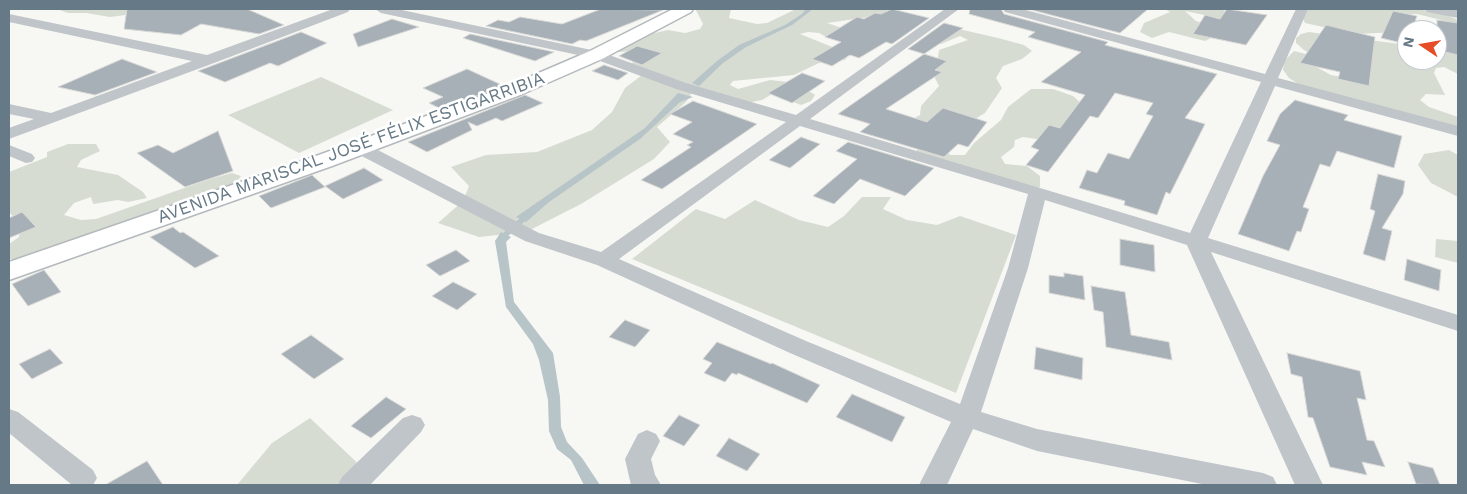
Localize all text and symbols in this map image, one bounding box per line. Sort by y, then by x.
north arrow [1397,20,1447,70]
text: N [1399,35,1417,49]
street label: AVENIDA MARISCAL JOSÉ FÉLIX ESTIGARRIBIA [154,68,548,228]

